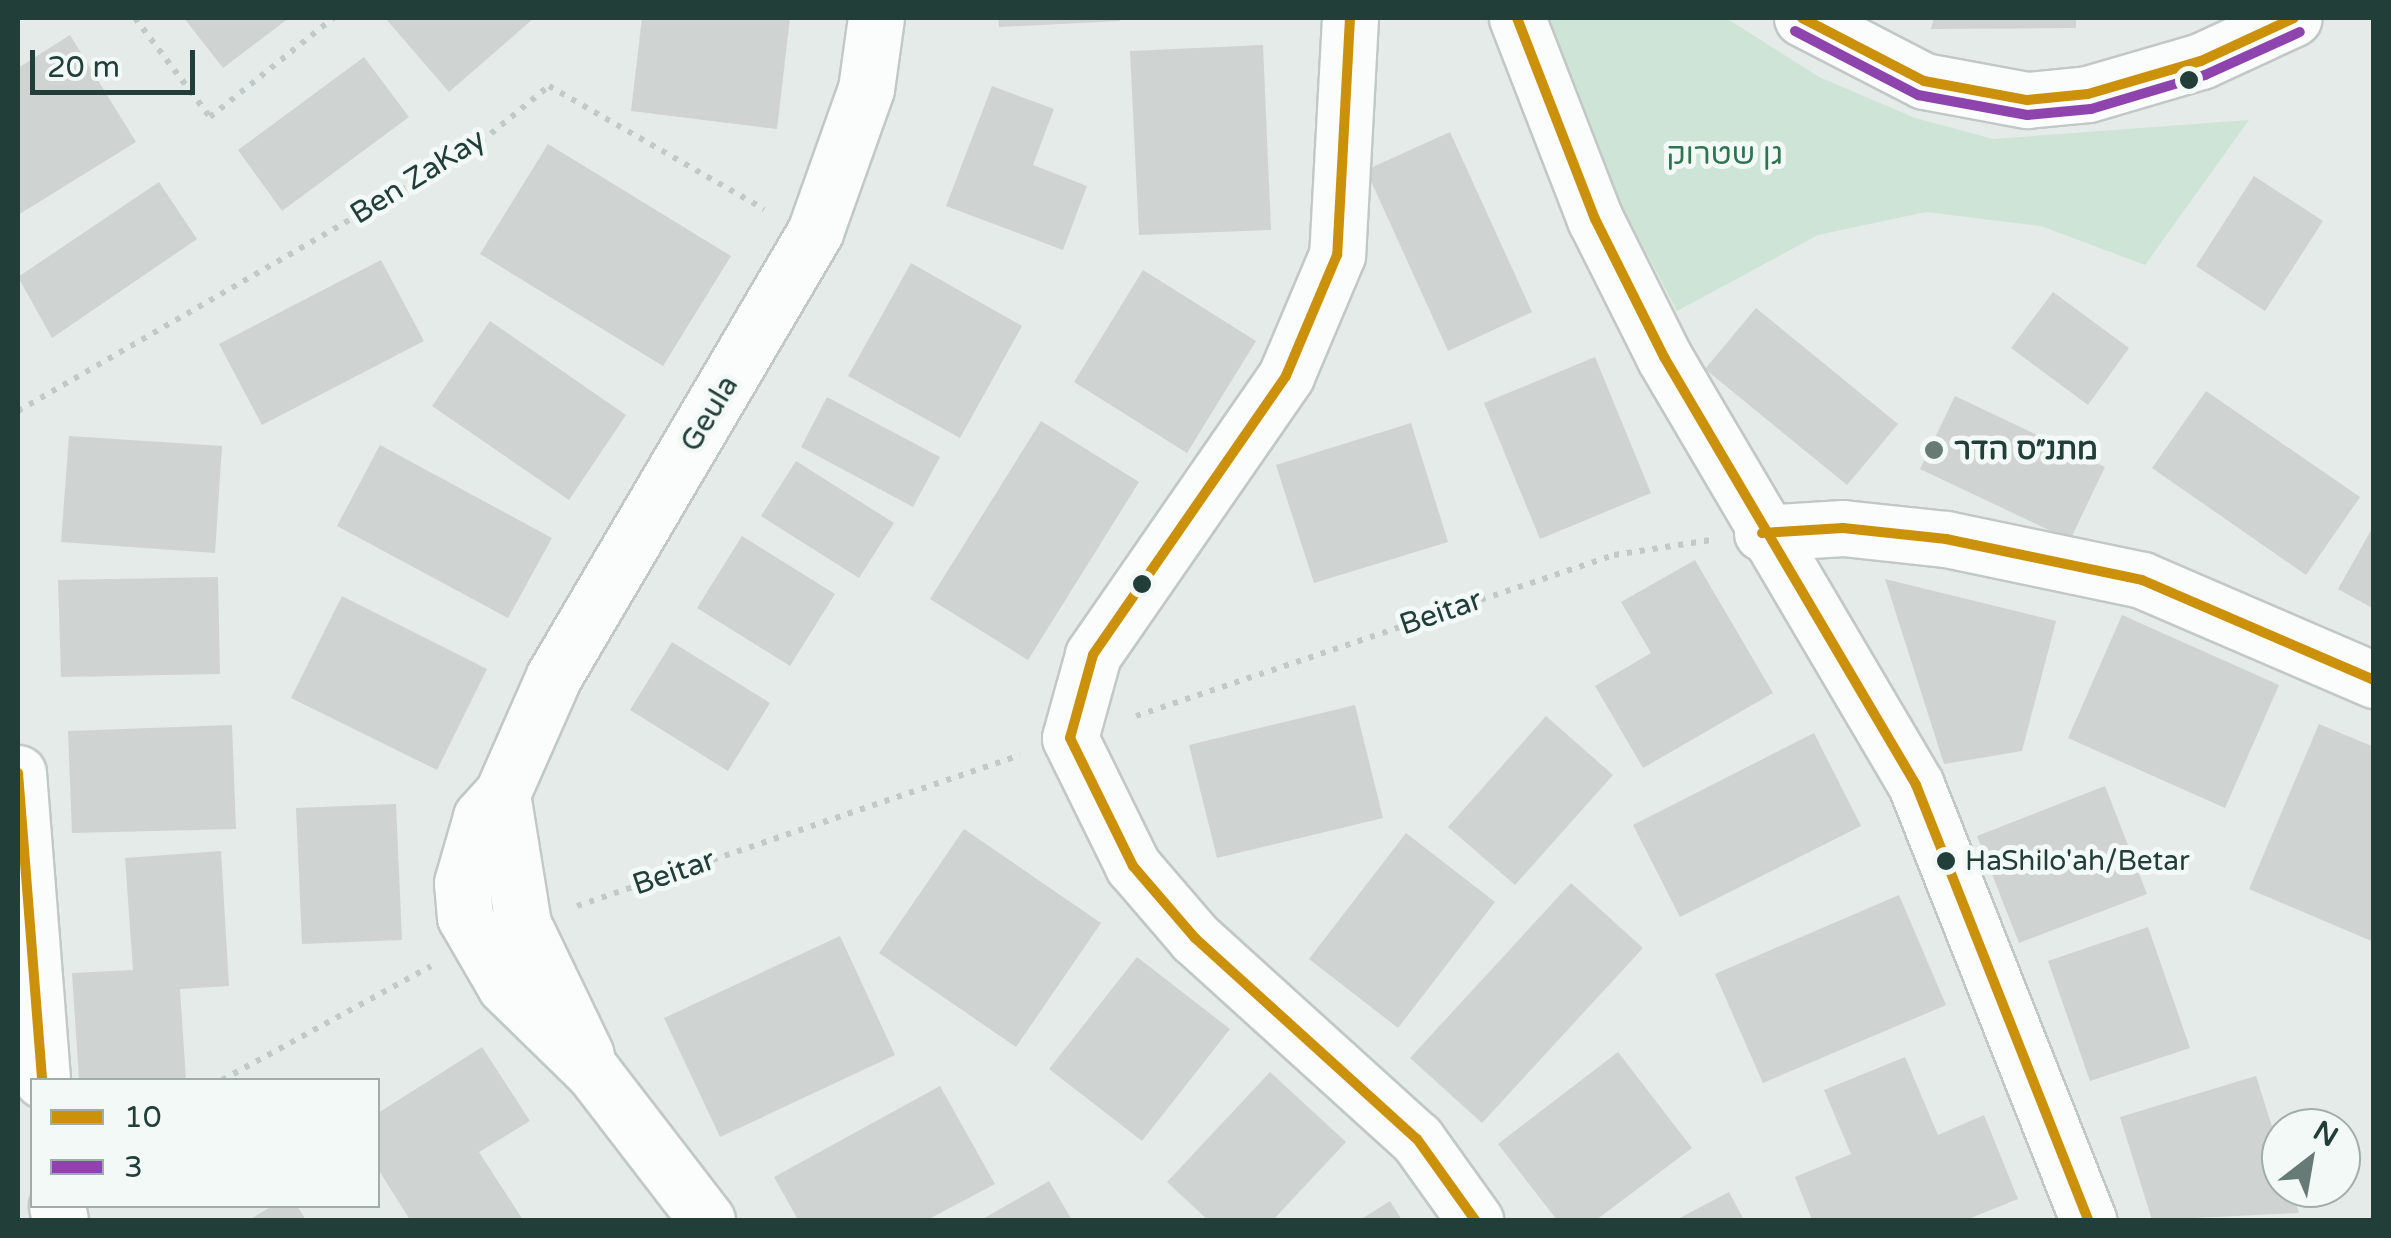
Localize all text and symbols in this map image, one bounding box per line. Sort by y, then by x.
scale bar [35,30,200,92]
text: 20 m [47,49,120,86]
unlabelled marker [2179,70,2199,90]
street label: Ben ZaKay [344,121,492,233]
park label: גן שטרוק [1667,137,1783,173]
street label: Geula [673,369,747,459]
place label: מתנ״ס הדר [1954,432,2098,468]
marker: מתנ״ס הדר [1923,439,1945,461]
unlabelled marker [1132,574,1152,594]
street label: Beitar [1395,582,1487,644]
street label: Beitar [628,842,720,904]
place label: HaShilo'ah/Betar [1965,844,2190,878]
marker: HaShilo'ah/Betar [1936,851,1956,871]
legend [30,1078,380,1208]
text: 10 [124,1099,162,1136]
north arrow [2261,1108,2361,1208]
text: N [2307,1114,2344,1154]
text: 3 [124,1149,143,1186]

